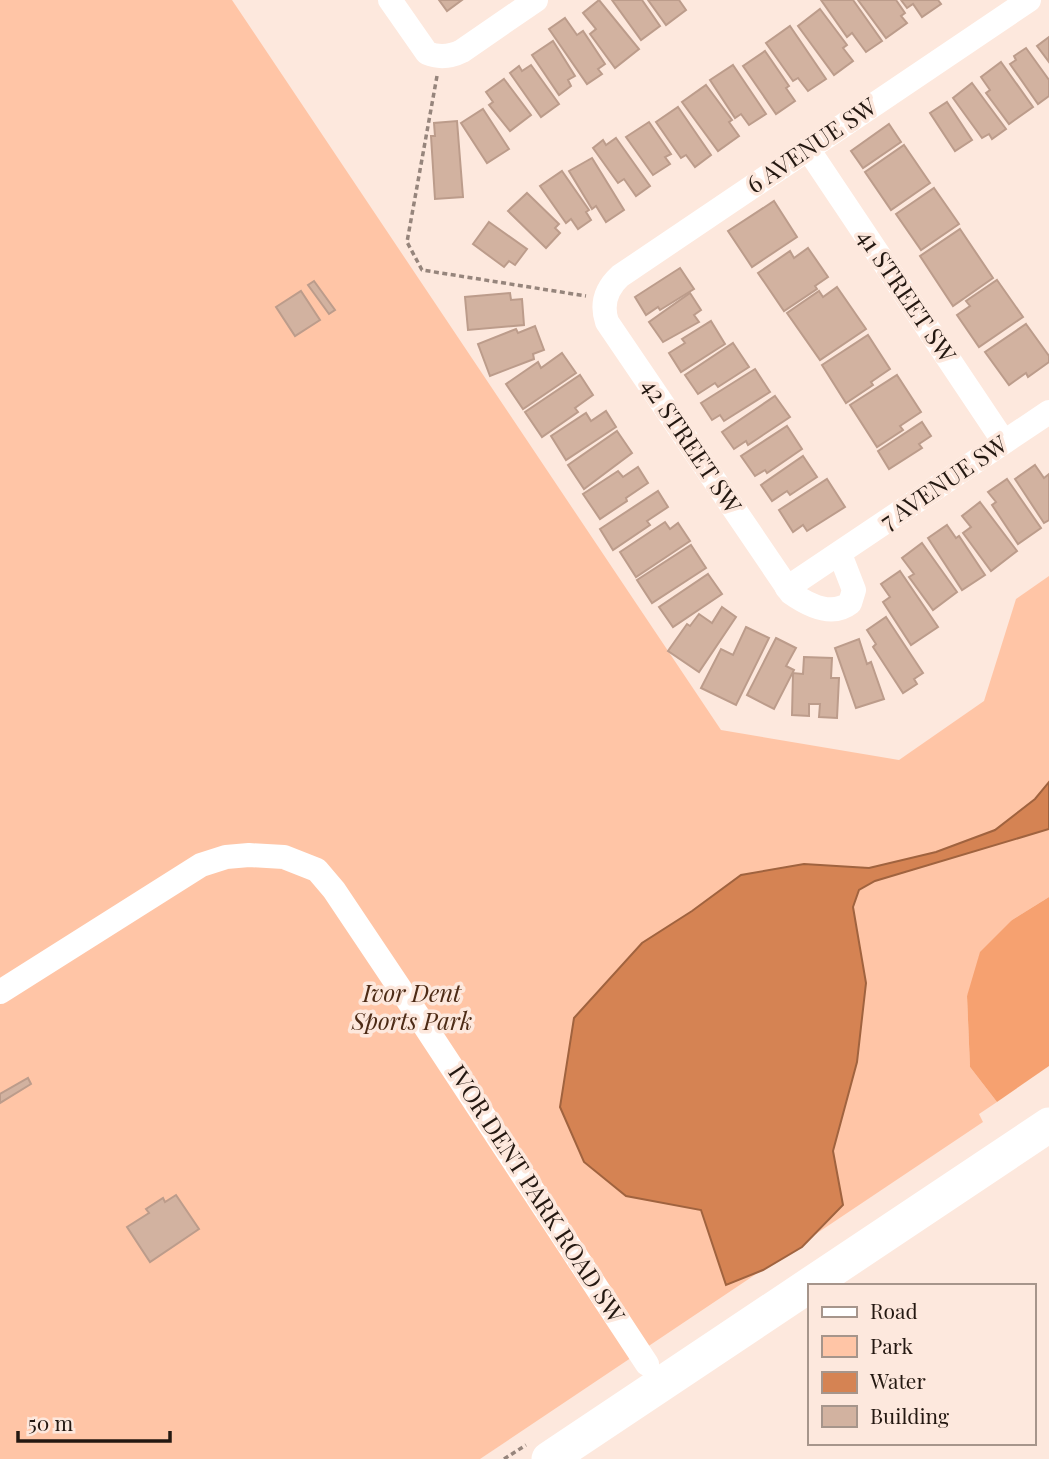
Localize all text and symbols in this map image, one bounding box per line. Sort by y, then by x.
street label: 6 AVENUE SW [740,89,882,199]
street label: 41 STREET SW [851,222,964,368]
street label: 42 STREET SW [636,371,750,519]
street label: 7 AVENUE SW [873,427,1013,536]
park label: Ivor Dent Sports Park [351,976,472,1036]
street label: IVOR DENT PARK ROAD SW [442,1058,633,1328]
legend [808,1284,1035,1445]
text: Road [870,1296,918,1324]
text: Park [870,1331,914,1359]
text: Water [869,1366,926,1394]
scale bar [18,1400,170,1444]
text: Building [870,1401,949,1429]
text: 50 m [28,1408,74,1436]

